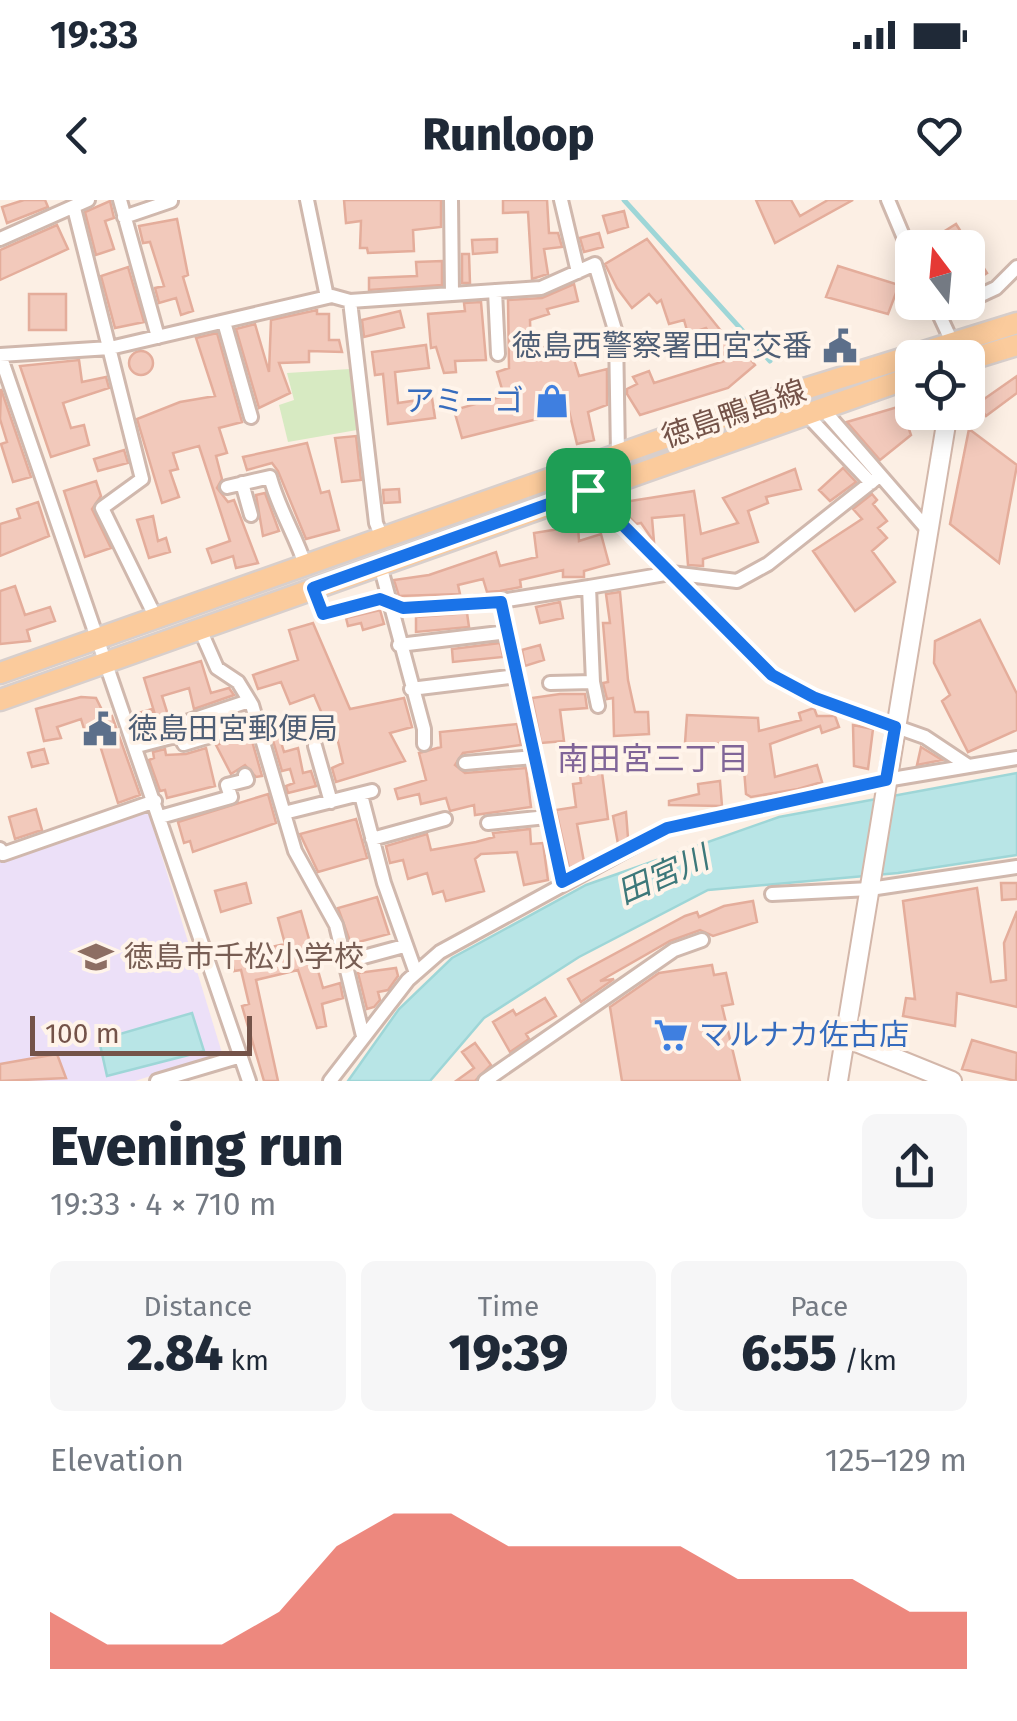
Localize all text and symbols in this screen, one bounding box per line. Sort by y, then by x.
text: 19:33 [50,12,138,58]
icon: back [50,108,105,163]
text: Runloop [422,108,595,162]
icon: heart [912,108,967,163]
north arrow [895,230,985,320]
map controls [895,230,985,430]
public building icon: 徳島西警察署田宮交番 [821,327,859,365]
place label: 徳島西警察署田宮交番 [512,328,812,364]
button: locate [895,340,985,430]
street label: 徳島鴨島線 [657,373,811,455]
shop icon: アミーゴ [533,382,571,420]
place label: アミーゴ [405,383,524,419]
pin [546,448,631,533]
icon: arrive [561,463,616,518]
public building icon: 徳島田宮郵便局 [81,710,119,748]
place label: 徳島田宮郵便局 [128,711,338,747]
district label: 南田宮三丁目 [557,740,749,778]
water label: 田宮川 [611,837,717,912]
school or university icon: 徳島市千松小学校 [77,938,115,976]
place label: 徳島市千松小学校 [124,939,364,975]
scale bar [30,1011,252,1056]
supermarket icon: マルナカ佐古店 [652,1016,690,1054]
text: 100 m [45,1017,120,1050]
place label: マルナカ佐古店 [699,1017,909,1053]
text: Evening run [50,1114,344,1180]
button: share [862,1114,967,1219]
text: 19:33 · 4 × 710 m [50,1185,276,1223]
text: Distance [144,1290,252,1323]
text: Time [478,1290,539,1323]
text: Pace [790,1290,848,1323]
text: 2.84 [127,1323,223,1383]
text: 19:39 [449,1323,568,1383]
text: 6:55 [741,1323,837,1383]
text: km [223,1344,269,1377]
text: /km [837,1344,897,1377]
text: Elevation [50,1441,184,1479]
text: 125–129 m [825,1441,967,1479]

